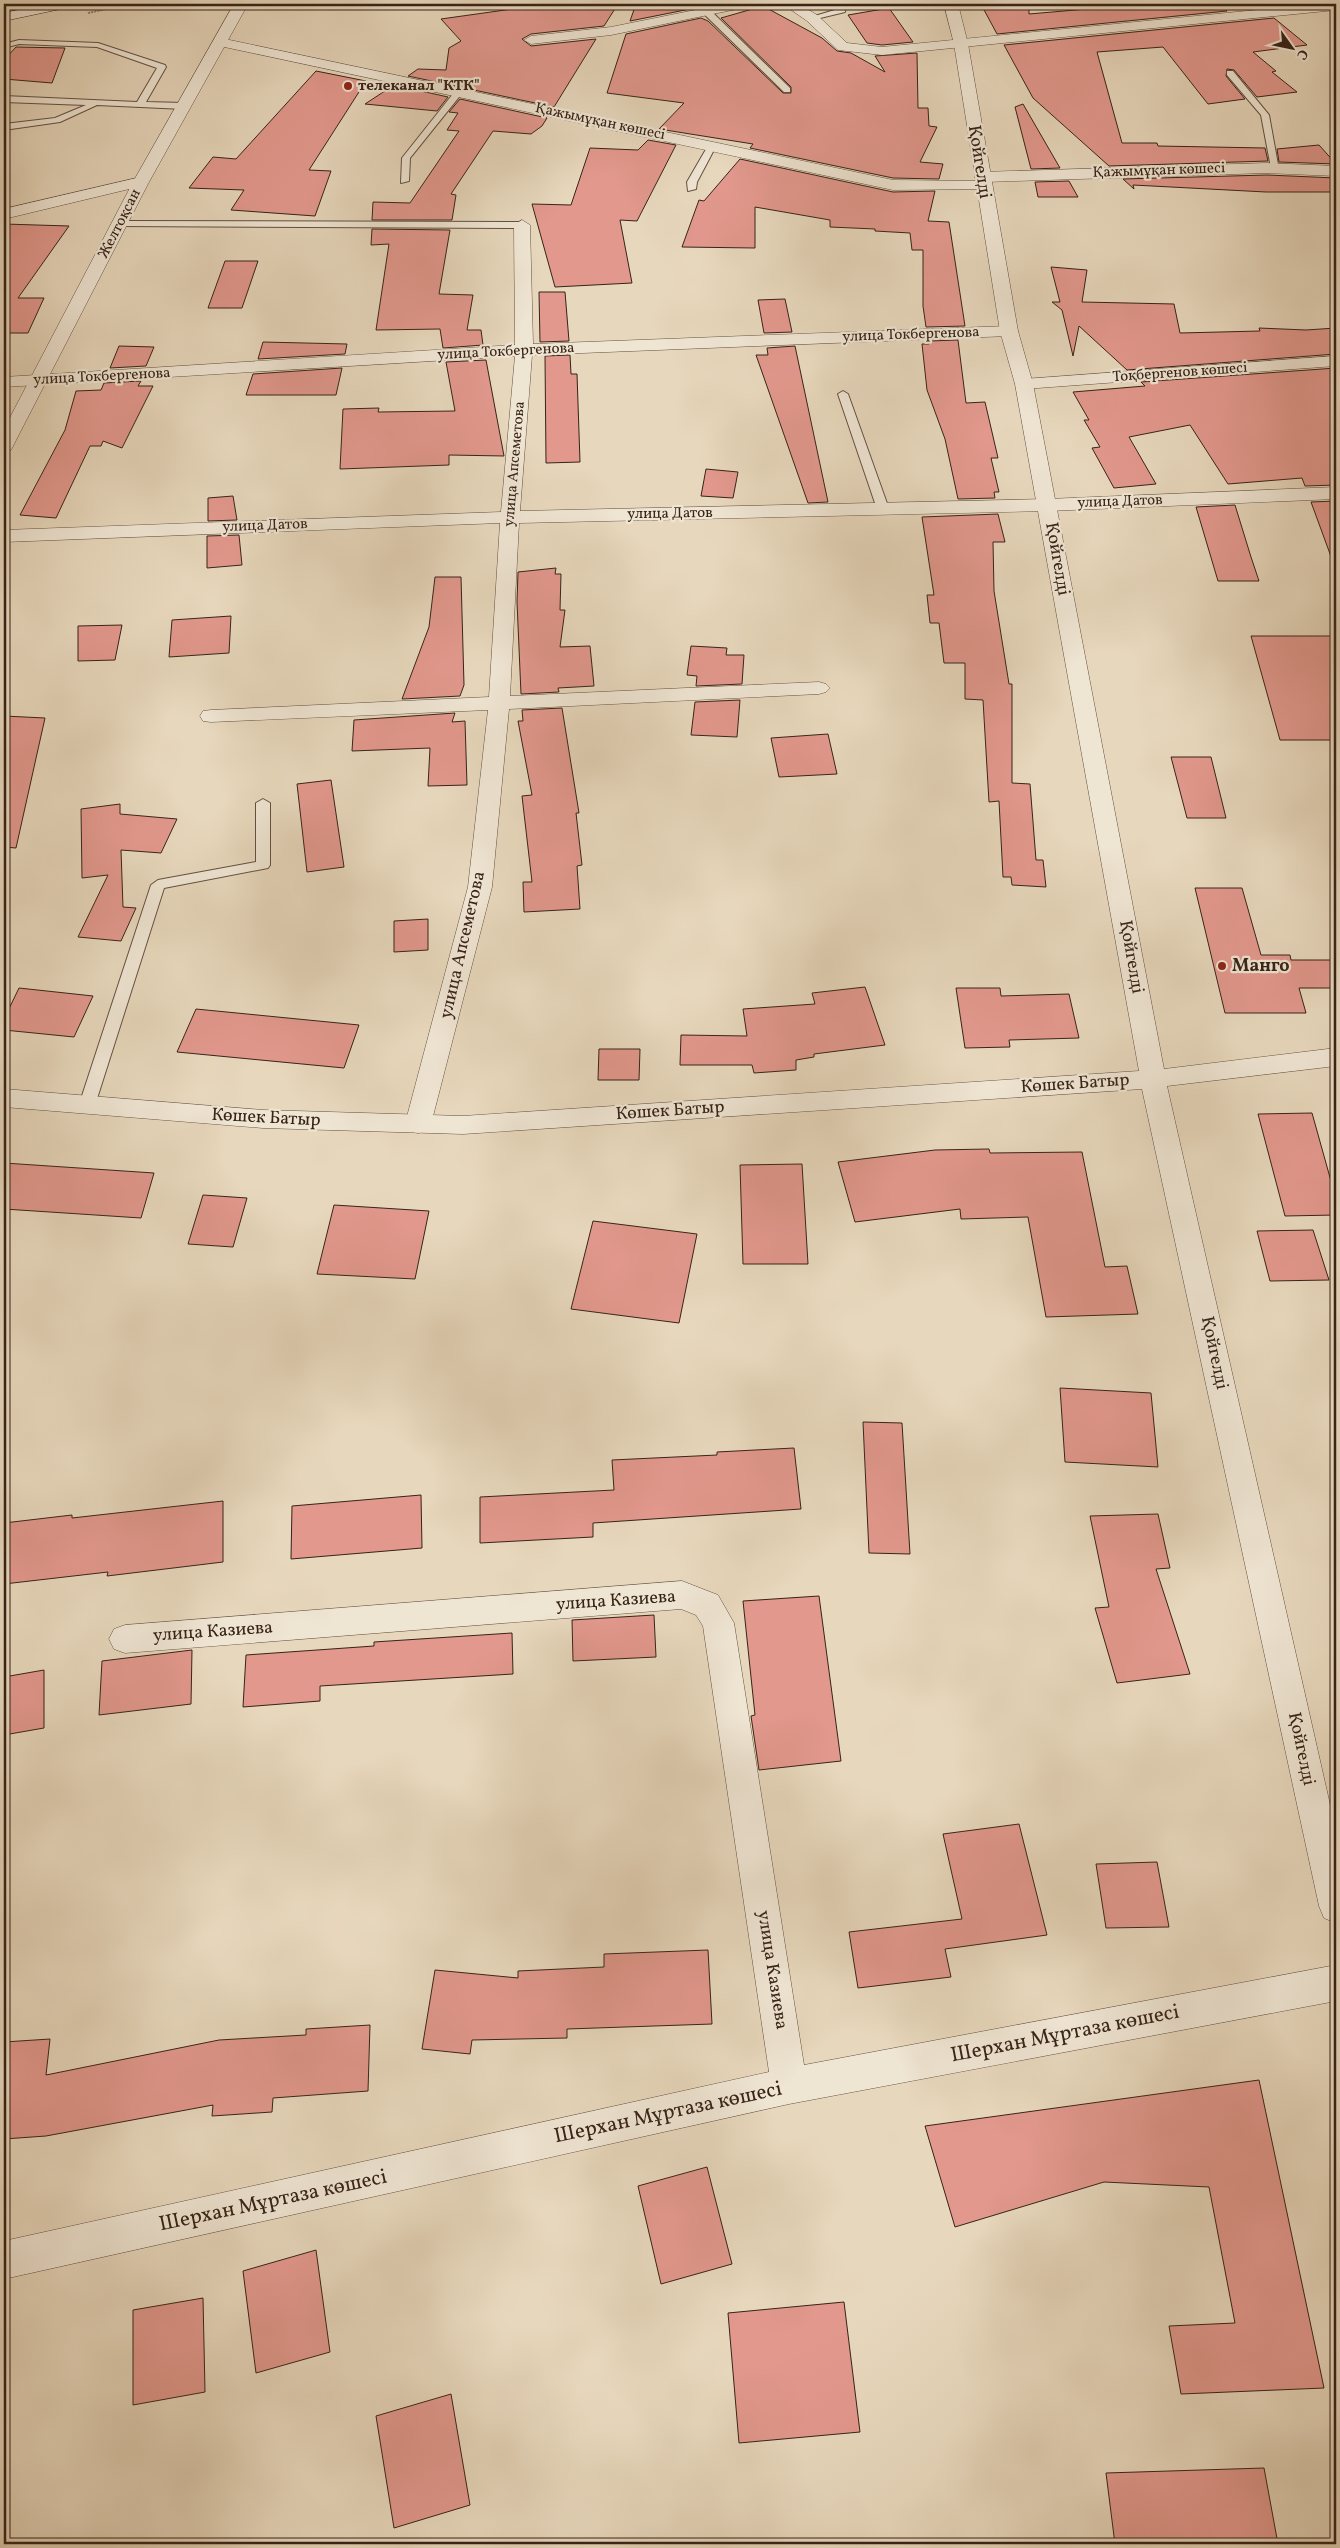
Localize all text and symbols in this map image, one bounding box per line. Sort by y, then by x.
north arrow [1268,22,1318,72]
text: С [1291,45,1312,63]
place label: телеканал "КТК" [358,76,480,97]
marker: телеканал "КТК" [342,80,354,92]
street label: Қажымұқан көшесі [533,98,667,146]
street label: Қойгелді [961,123,997,201]
street label: Қажымұқан көшесі [1092,158,1226,184]
street label: Желтоқсан [93,185,147,263]
street label: улица Токбергенова [842,322,980,348]
street label: улица Токбергенова [437,338,575,366]
street label: Тоқбергенов көшесі [1112,358,1248,388]
street label: улица Токбергенова [33,363,171,391]
street label: улица Апсеметова [499,400,531,528]
street label: улица Датов [1077,490,1163,514]
street label: улица Датов [627,503,713,525]
street label: улица Датов [222,514,308,538]
street label: Қойгелді [1038,520,1076,598]
street label: улица Апсеметова [434,869,492,1021]
street label: Қойгелді [1112,918,1150,996]
place label: Манго [1232,954,1290,979]
marker: Манго [1216,960,1228,972]
street label: Көшек Батыр [1020,1068,1130,1100]
street label: Көшек Батыр [615,1095,725,1127]
street label: Көшек Батыр [211,1103,321,1133]
street label: Қойгелді [1194,1314,1234,1392]
street label: улица Казиева [555,1584,677,1618]
street label: улица Казиева [152,1615,274,1649]
street label: Қойгелді [1281,1710,1321,1788]
street label: улица Казиева [750,1909,794,2031]
street label: Шерхан Мұртаза көшесі [948,1998,1182,2070]
street label: Шерхан Мұртаза көшесі [551,2075,785,2151]
street label: Шерхан Мұртаза көшесі [156,2163,390,2239]

